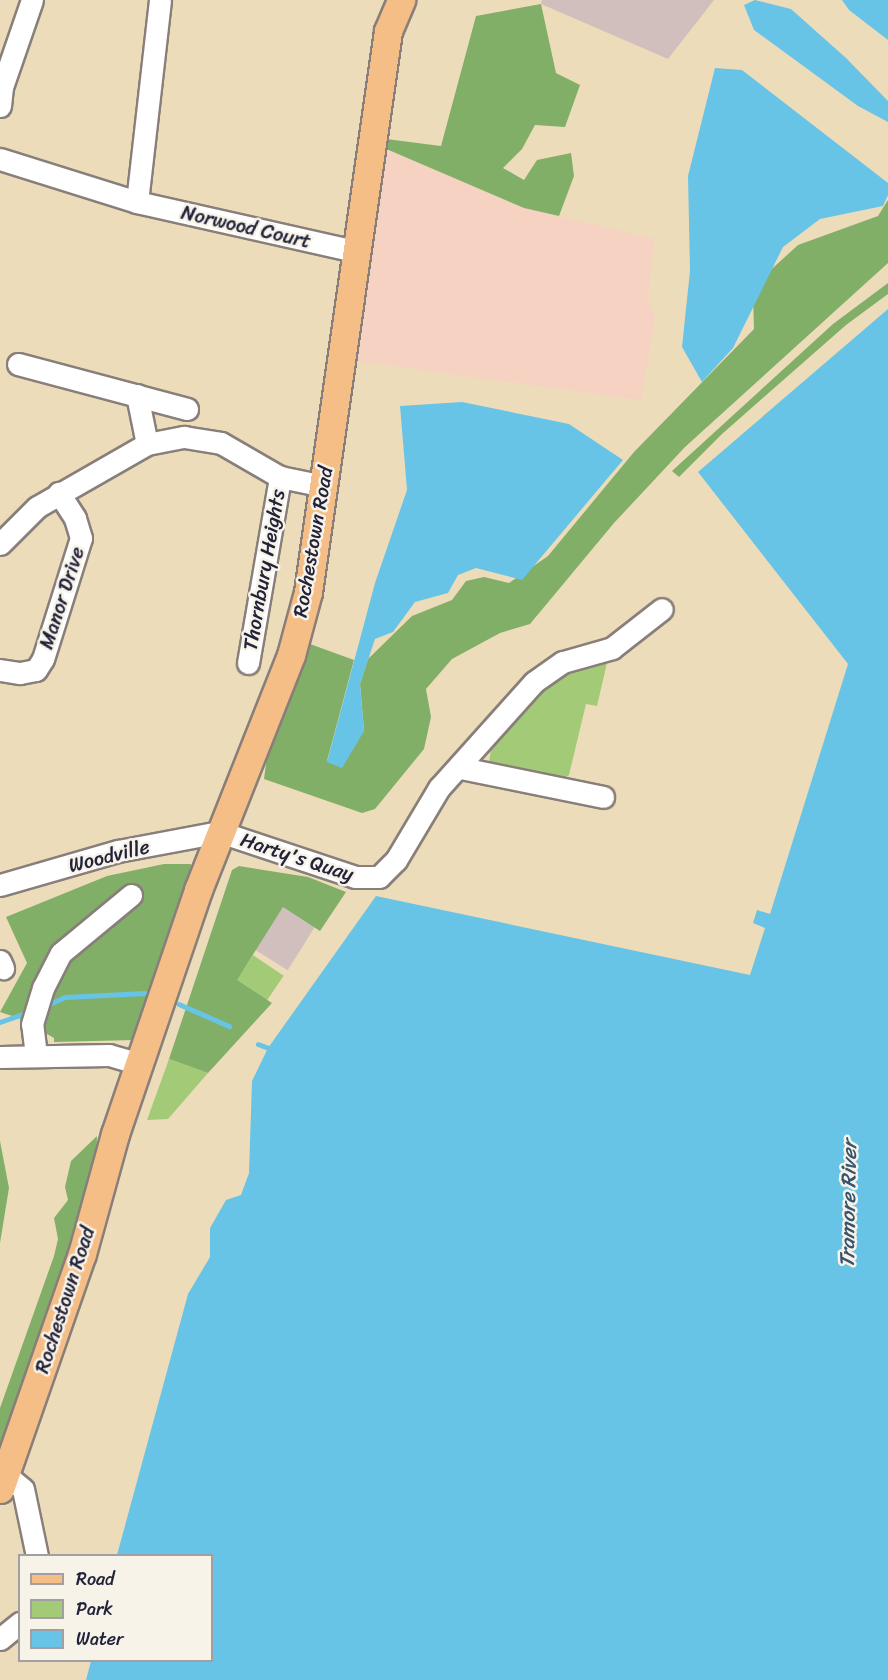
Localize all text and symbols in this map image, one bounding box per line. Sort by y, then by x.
street label: Norwood Court [179,200,313,254]
street label: Rochestown Road [288,465,338,619]
street label: Thornbury Heights [238,487,290,653]
street label: Manor Drive [34,544,90,652]
street label: Harty's Quay [237,827,357,887]
street label: Woodville [66,834,152,878]
water label: Tramore River [834,1140,862,1268]
street label: Rochestown Road [30,1224,100,1376]
legend [18,1554,213,1662]
text: Road [76,1563,115,1595]
text: Park [76,1593,113,1625]
text: Water [76,1623,123,1655]

